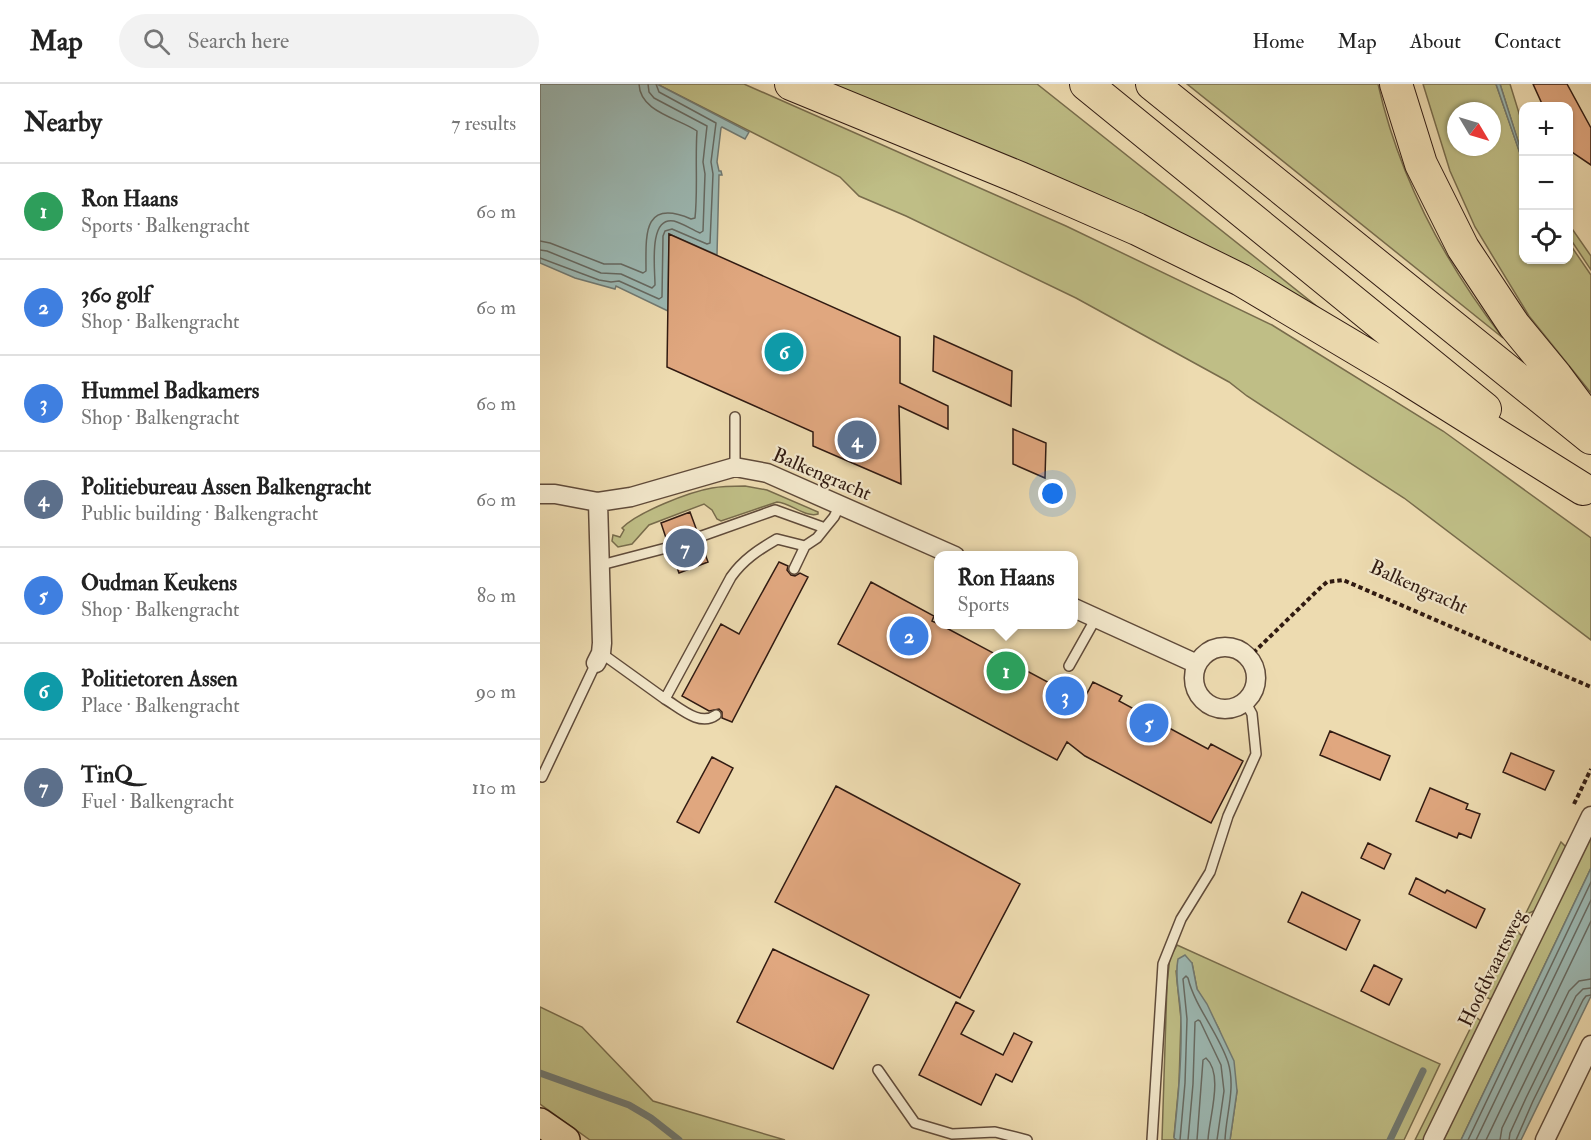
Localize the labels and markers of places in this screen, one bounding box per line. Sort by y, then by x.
pin: 6 [764,330,804,374]
pin: 4 [838,418,876,462]
pin: 7 [666,526,704,570]
pin: 2 [890,614,928,658]
pin: 1 [986,648,1026,694]
pin: 3 [1046,674,1084,718]
pin: 5 [1130,700,1168,746]

